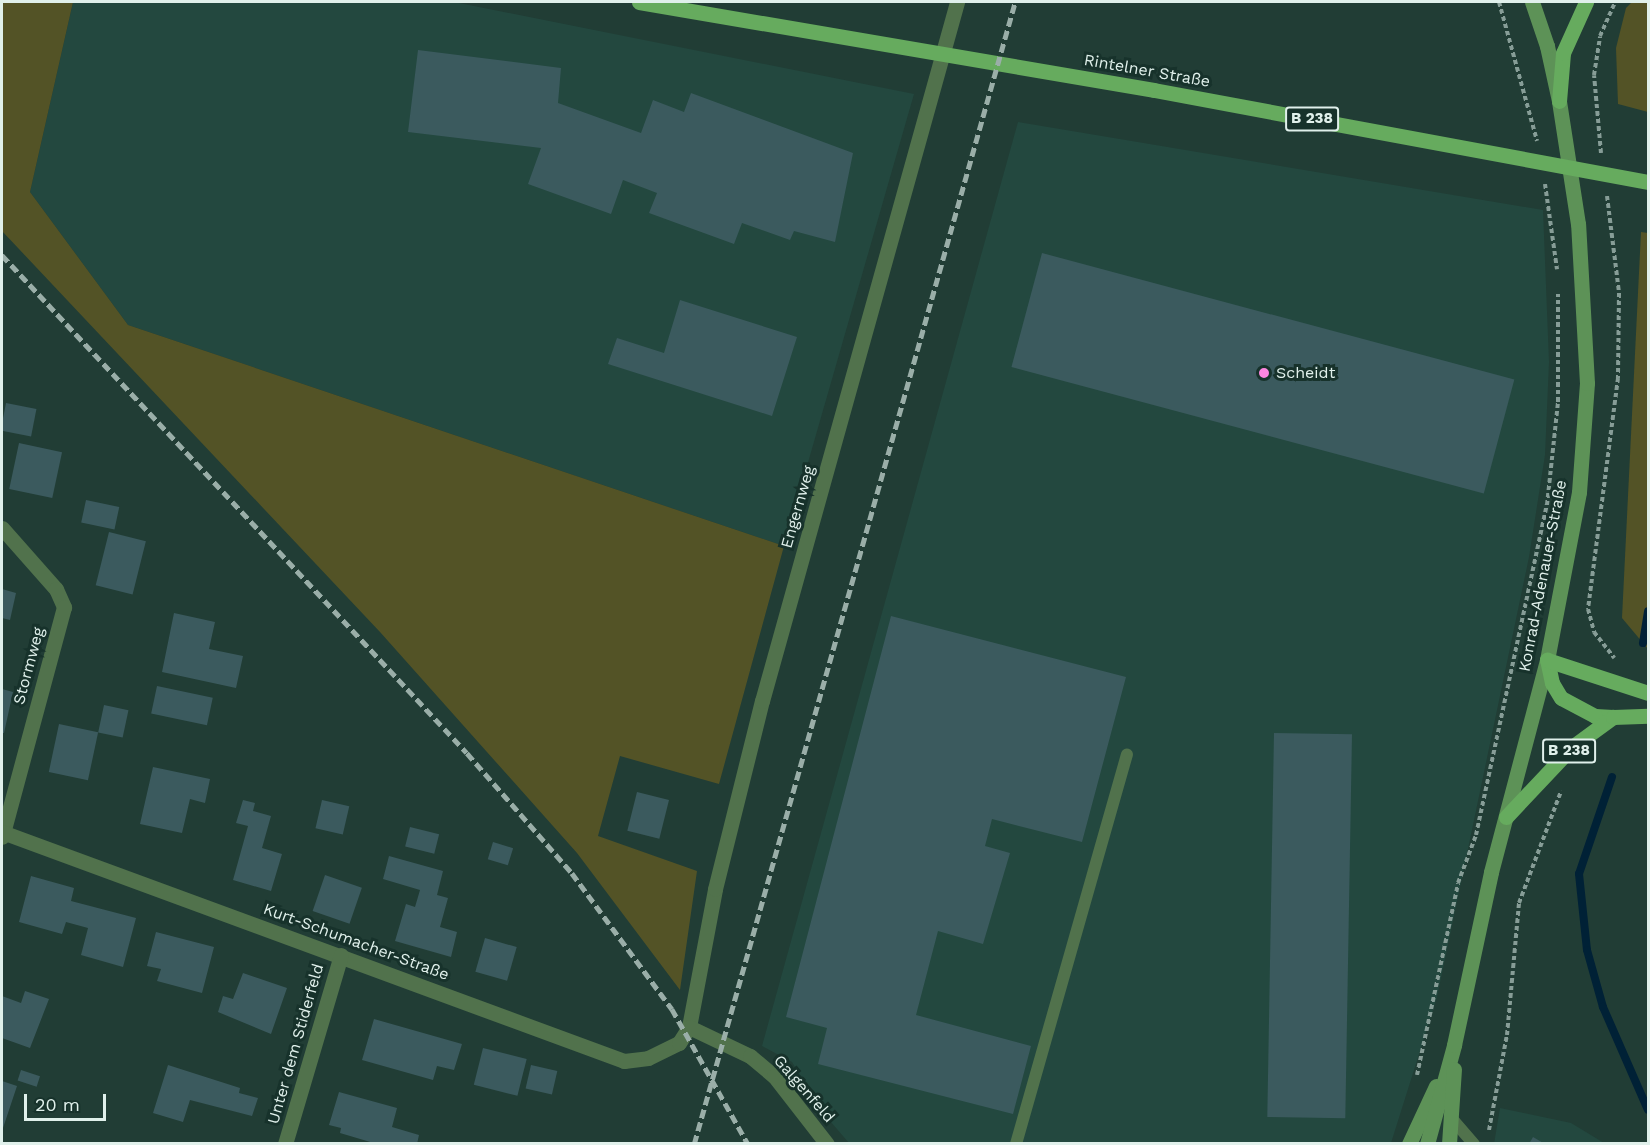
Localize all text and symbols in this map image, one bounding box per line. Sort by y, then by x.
street label: Rintelner Straße [1082,50,1212,92]
road number: B 238 [1285,107,1339,131]
place label: Scheidt [1276,363,1335,383]
marker: Scheidt [1257,366,1271,380]
street label: Engernweg [777,463,819,551]
street label: Konrad-Adenauer-Straße [1515,479,1571,673]
street label: Stormweg [9,625,49,707]
road number: B 238 [1542,739,1596,763]
street label: Kurt-Schumacher-Straße [261,899,451,985]
street label: Unter dem Stiderfeld [264,961,328,1127]
street label: Galgenfeld [769,1051,839,1127]
scale bar [27,1082,110,1120]
text: 20 m [35,1094,80,1115]

